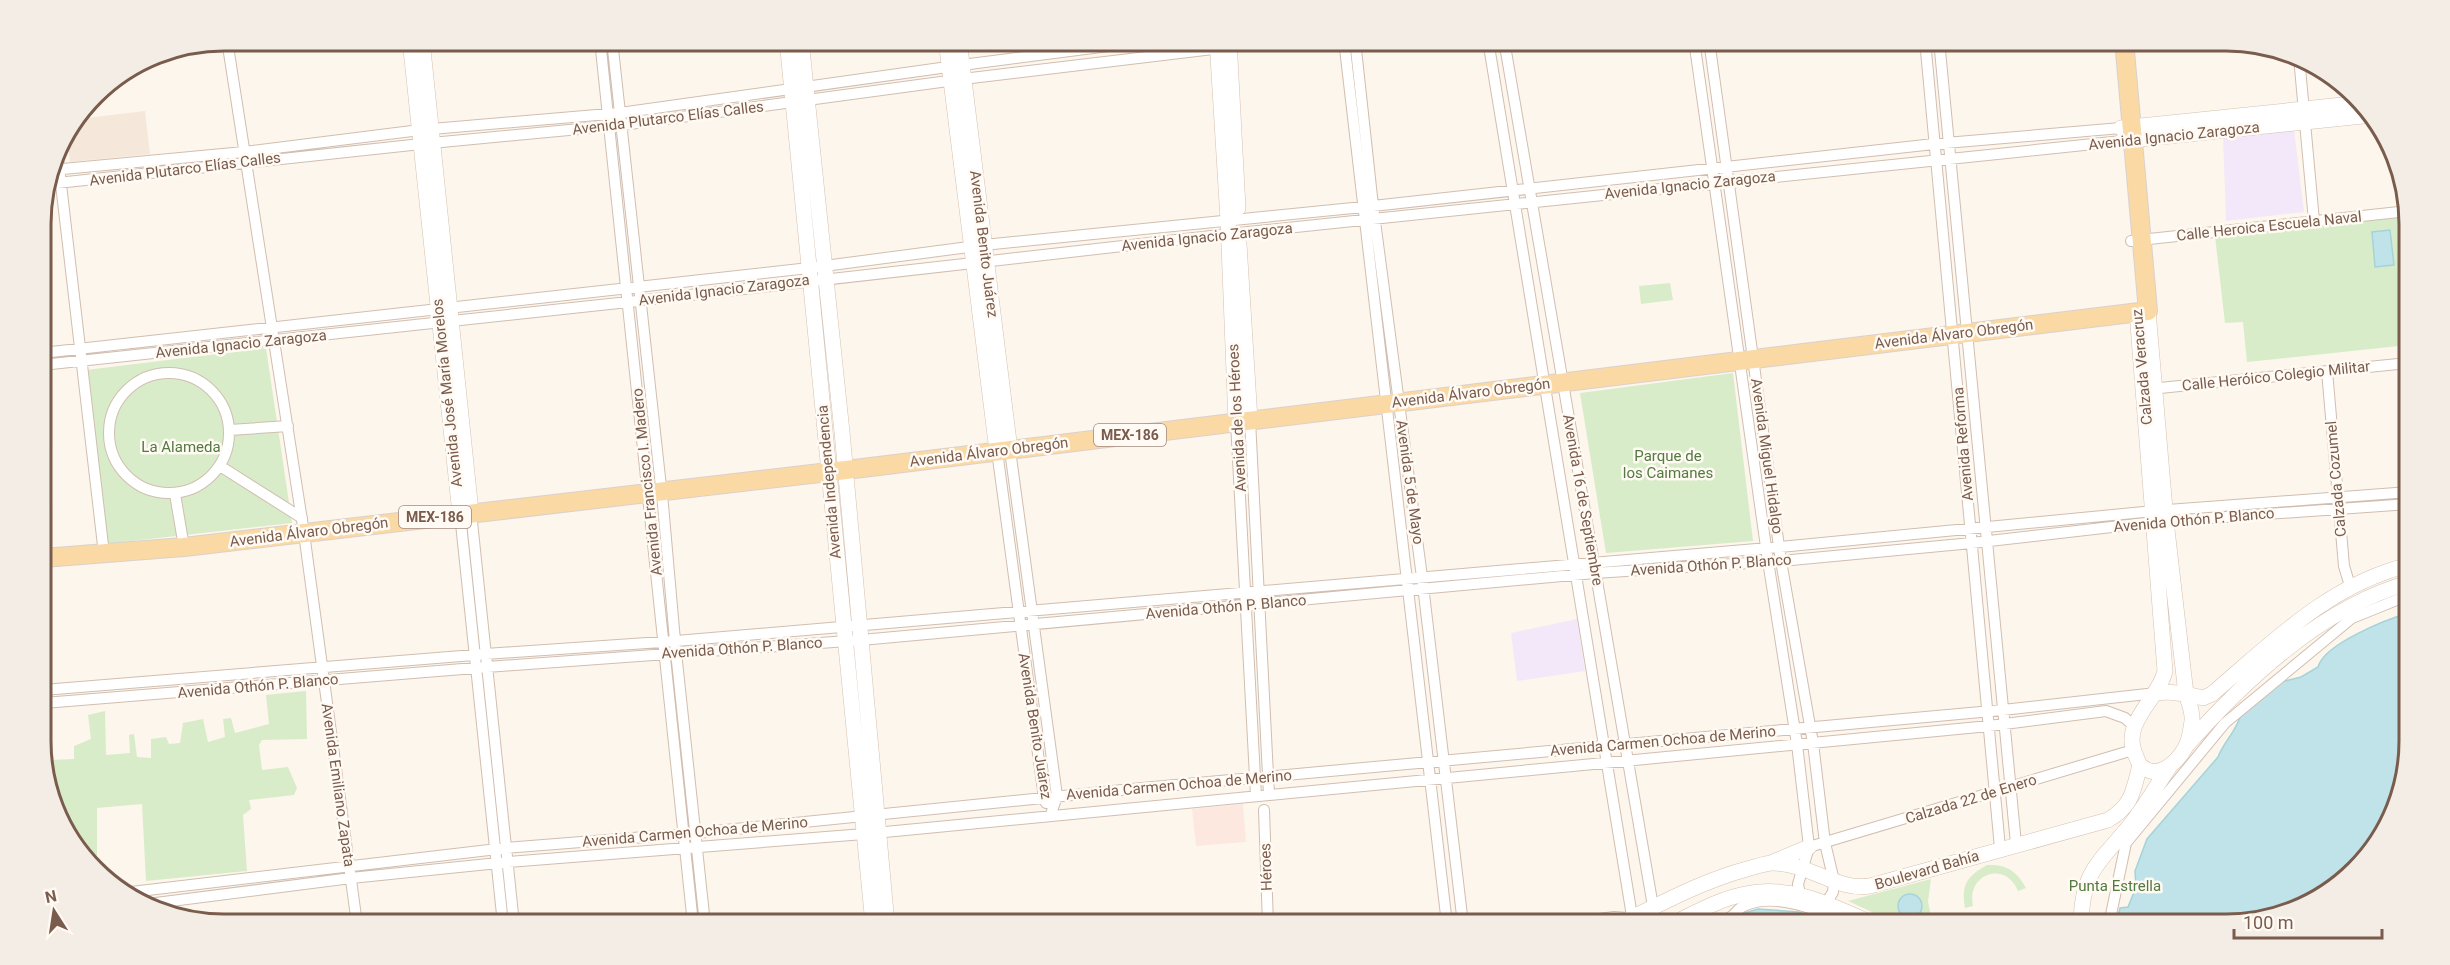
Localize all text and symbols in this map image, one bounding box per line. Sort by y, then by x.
street label: Avenida Plutarco Elías Calles [571,97,765,139]
street label: Avenida Ignacio Zaragoza [2087,118,2261,154]
street label: Avenida Plutarco Elías Calles [88,148,282,190]
street label: Avenida Ignacio Zaragoza [1603,167,1777,203]
street label: Avenida Benito Juárez [966,169,1002,319]
street label: Calle Heroica Escuela Naval [2176,207,2362,245]
street label: Avenida Ignacio Zaragoza [1120,219,1294,255]
street label: Avenida Ignacio Zaragoza [637,271,811,309]
street label: Avenida José María Morelos [428,298,466,488]
street label: Calzada Veracruz [2128,308,2156,426]
street label: Avenida Álvaro Obregón [1874,315,2034,353]
street label: Avenida Ignacio Zaragoza [154,326,328,362]
street label: Avenida de los Héroes [1224,343,1250,493]
street label: Calle Heróico Colegio Militar [2181,357,2371,395]
street label: Avenida Álvaro Obregón [1391,374,1551,412]
street label: Avenida Miguel Hidalgo [1747,377,1787,535]
street label: Avenida Reforma [1949,386,1977,502]
street label: Avenida Francisco I. Madero [628,387,666,577]
street label: Avenida Independencia [813,404,845,560]
street label: Avenida 16 de Septiembre [1559,413,1607,587]
street label: Avenida 5 de Mayo [1392,418,1428,546]
street label: Calzada Cozumel [2322,420,2350,538]
road number: MEX-186 [1094,424,1166,446]
street label: Avenida Álvaro Obregón [909,433,1069,471]
park label: La Alameda [141,438,221,456]
park label: Parque de los Caimanes [1623,447,1713,482]
street label: Avenida Othón P. Blanco [2113,504,2275,536]
road number: MEX-186 [399,506,471,528]
street label: Avenida Álvaro Obregón [229,513,389,551]
street label: Avenida Othón P. Blanco [1630,550,1792,580]
street label: Avenida Othón P. Blanco [1145,591,1307,623]
street label: Avenida Othón P. Blanco [661,633,823,663]
street label: Avenida Benito Juárez [1015,651,1055,801]
street label: Avenida Othón P. Blanco [177,670,339,702]
street label: Avenida Emiliano Zapata [318,702,358,868]
street label: Avenida Carmen Ochoa de Merino [1549,722,1777,760]
street label: Avenida Carmen Ochoa de Merino [1065,766,1293,804]
street label: Calzada 22 de Enero [1903,770,2039,828]
street label: Avenida Carmen Ochoa de Merino [581,813,809,851]
street label: Héroes [1256,843,1276,891]
street label: Boulevard Bahía [1873,846,1981,894]
park label: Punta Estrella [2069,877,2161,895]
north arrow [24,881,84,941]
text: N [43,886,58,907]
scale bar [2234,902,2382,940]
text: 100 m [2243,912,2294,933]

